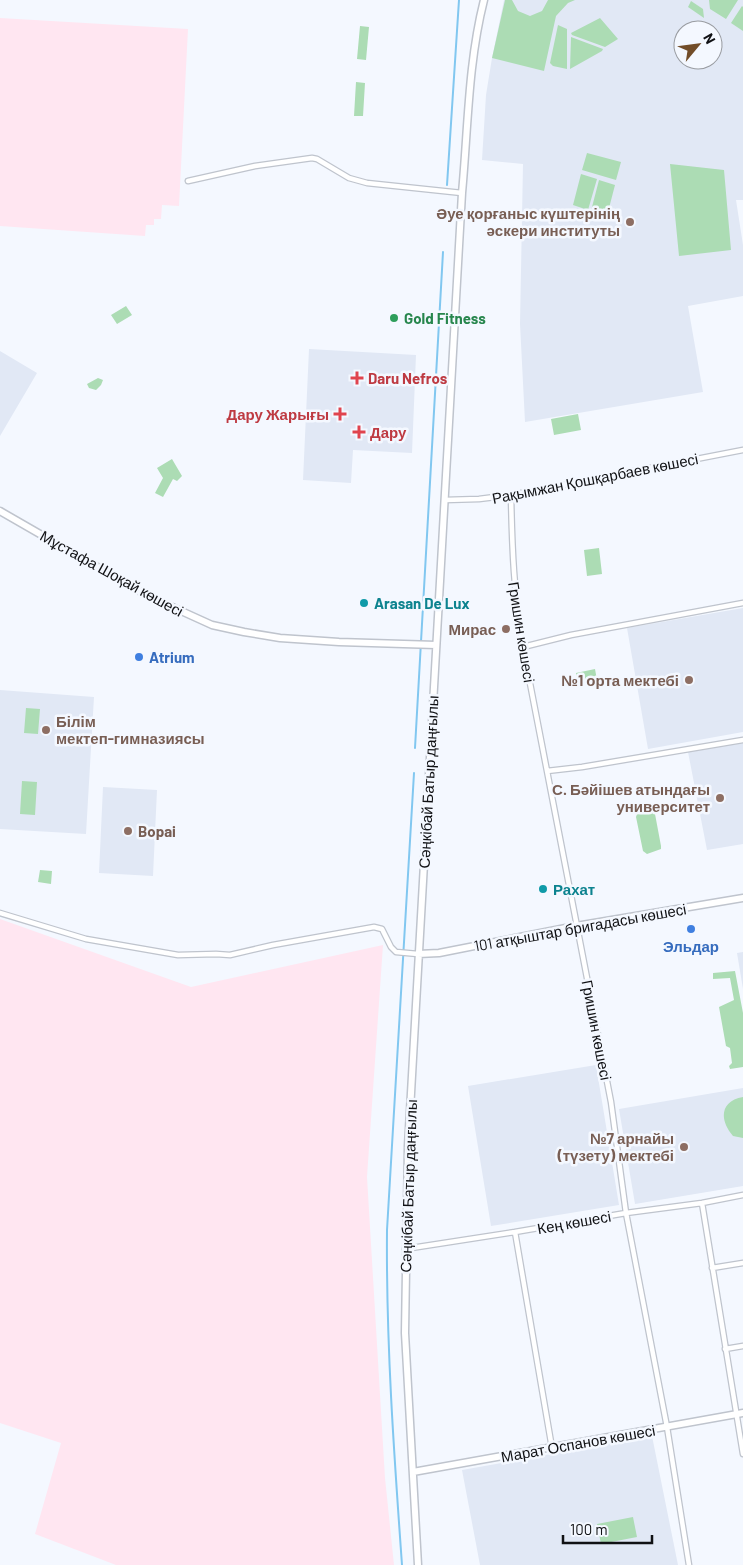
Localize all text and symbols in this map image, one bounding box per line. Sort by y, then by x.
north arrow [673,20,723,70]
text: N [700,30,719,47]
place label: Әуе қорғаныс күштерінің әскери институты [436,204,620,239]
marker: Әуе қорғаныс күштерінің әскери институты [624,216,636,228]
place label: Gold Fitness [404,309,486,327]
marker: Gold Fitness [388,312,400,324]
place label: Daru Nefros [368,369,448,387]
marker: Daru Nefros [350,371,364,385]
place label: Дару Жарығы [227,405,329,423]
marker: Дару Жарығы [333,407,347,421]
place label: Дару [370,423,407,441]
marker: Дару [352,425,366,439]
street label: Рақымжан Қошқарбаев көшесі [490,449,700,507]
street label: Мұстафа Шоқай көшесі [37,526,187,620]
street label: Гришин көшесі [505,580,539,684]
place label: Arasan De Lux [374,594,470,612]
marker: Arasan De Lux [358,597,370,609]
place label: Мирас [448,620,496,638]
marker: Мирас [500,623,512,635]
place label: Atrium [149,648,195,666]
marker: Atrium [133,651,145,663]
place label: №1 орта мектебі [561,671,679,689]
marker: №1 орта мектебі [683,674,695,686]
street label: Сәңкібай Батыр даңғылы [414,695,442,869]
place label: Білім мектеп-гимназиясы [56,712,205,747]
marker: Білім мектеп-гимназиясы [40,724,52,736]
place label: С. Бәйішев атындағы университет [552,780,710,815]
marker: С. Бәйішев атындағы университет [714,792,726,804]
place label: Bopai [138,822,176,840]
marker: Bopai [122,825,134,837]
place label: Рахат [553,880,595,898]
marker: Рахат [537,883,549,895]
street label: 101 атқыштар бригадасы көшесі [472,899,688,955]
marker: Эльдар [685,923,697,935]
place label: Эльдар [663,937,719,955]
street label: Гришин көшесі [578,978,616,1082]
street label: Сәңкібай Батыр даңғылы [396,1099,420,1273]
place label: №7 арнайы (түзету) мектебі [557,1129,674,1164]
marker: №7 арнайы (түзету) мектебі [678,1141,690,1153]
street label: Кең көшесі [536,1207,612,1237]
street label: Марат Оспанов көшесі [499,1421,657,1465]
scale bar [563,1512,652,1544]
text: 100 m [570,1520,608,1538]

